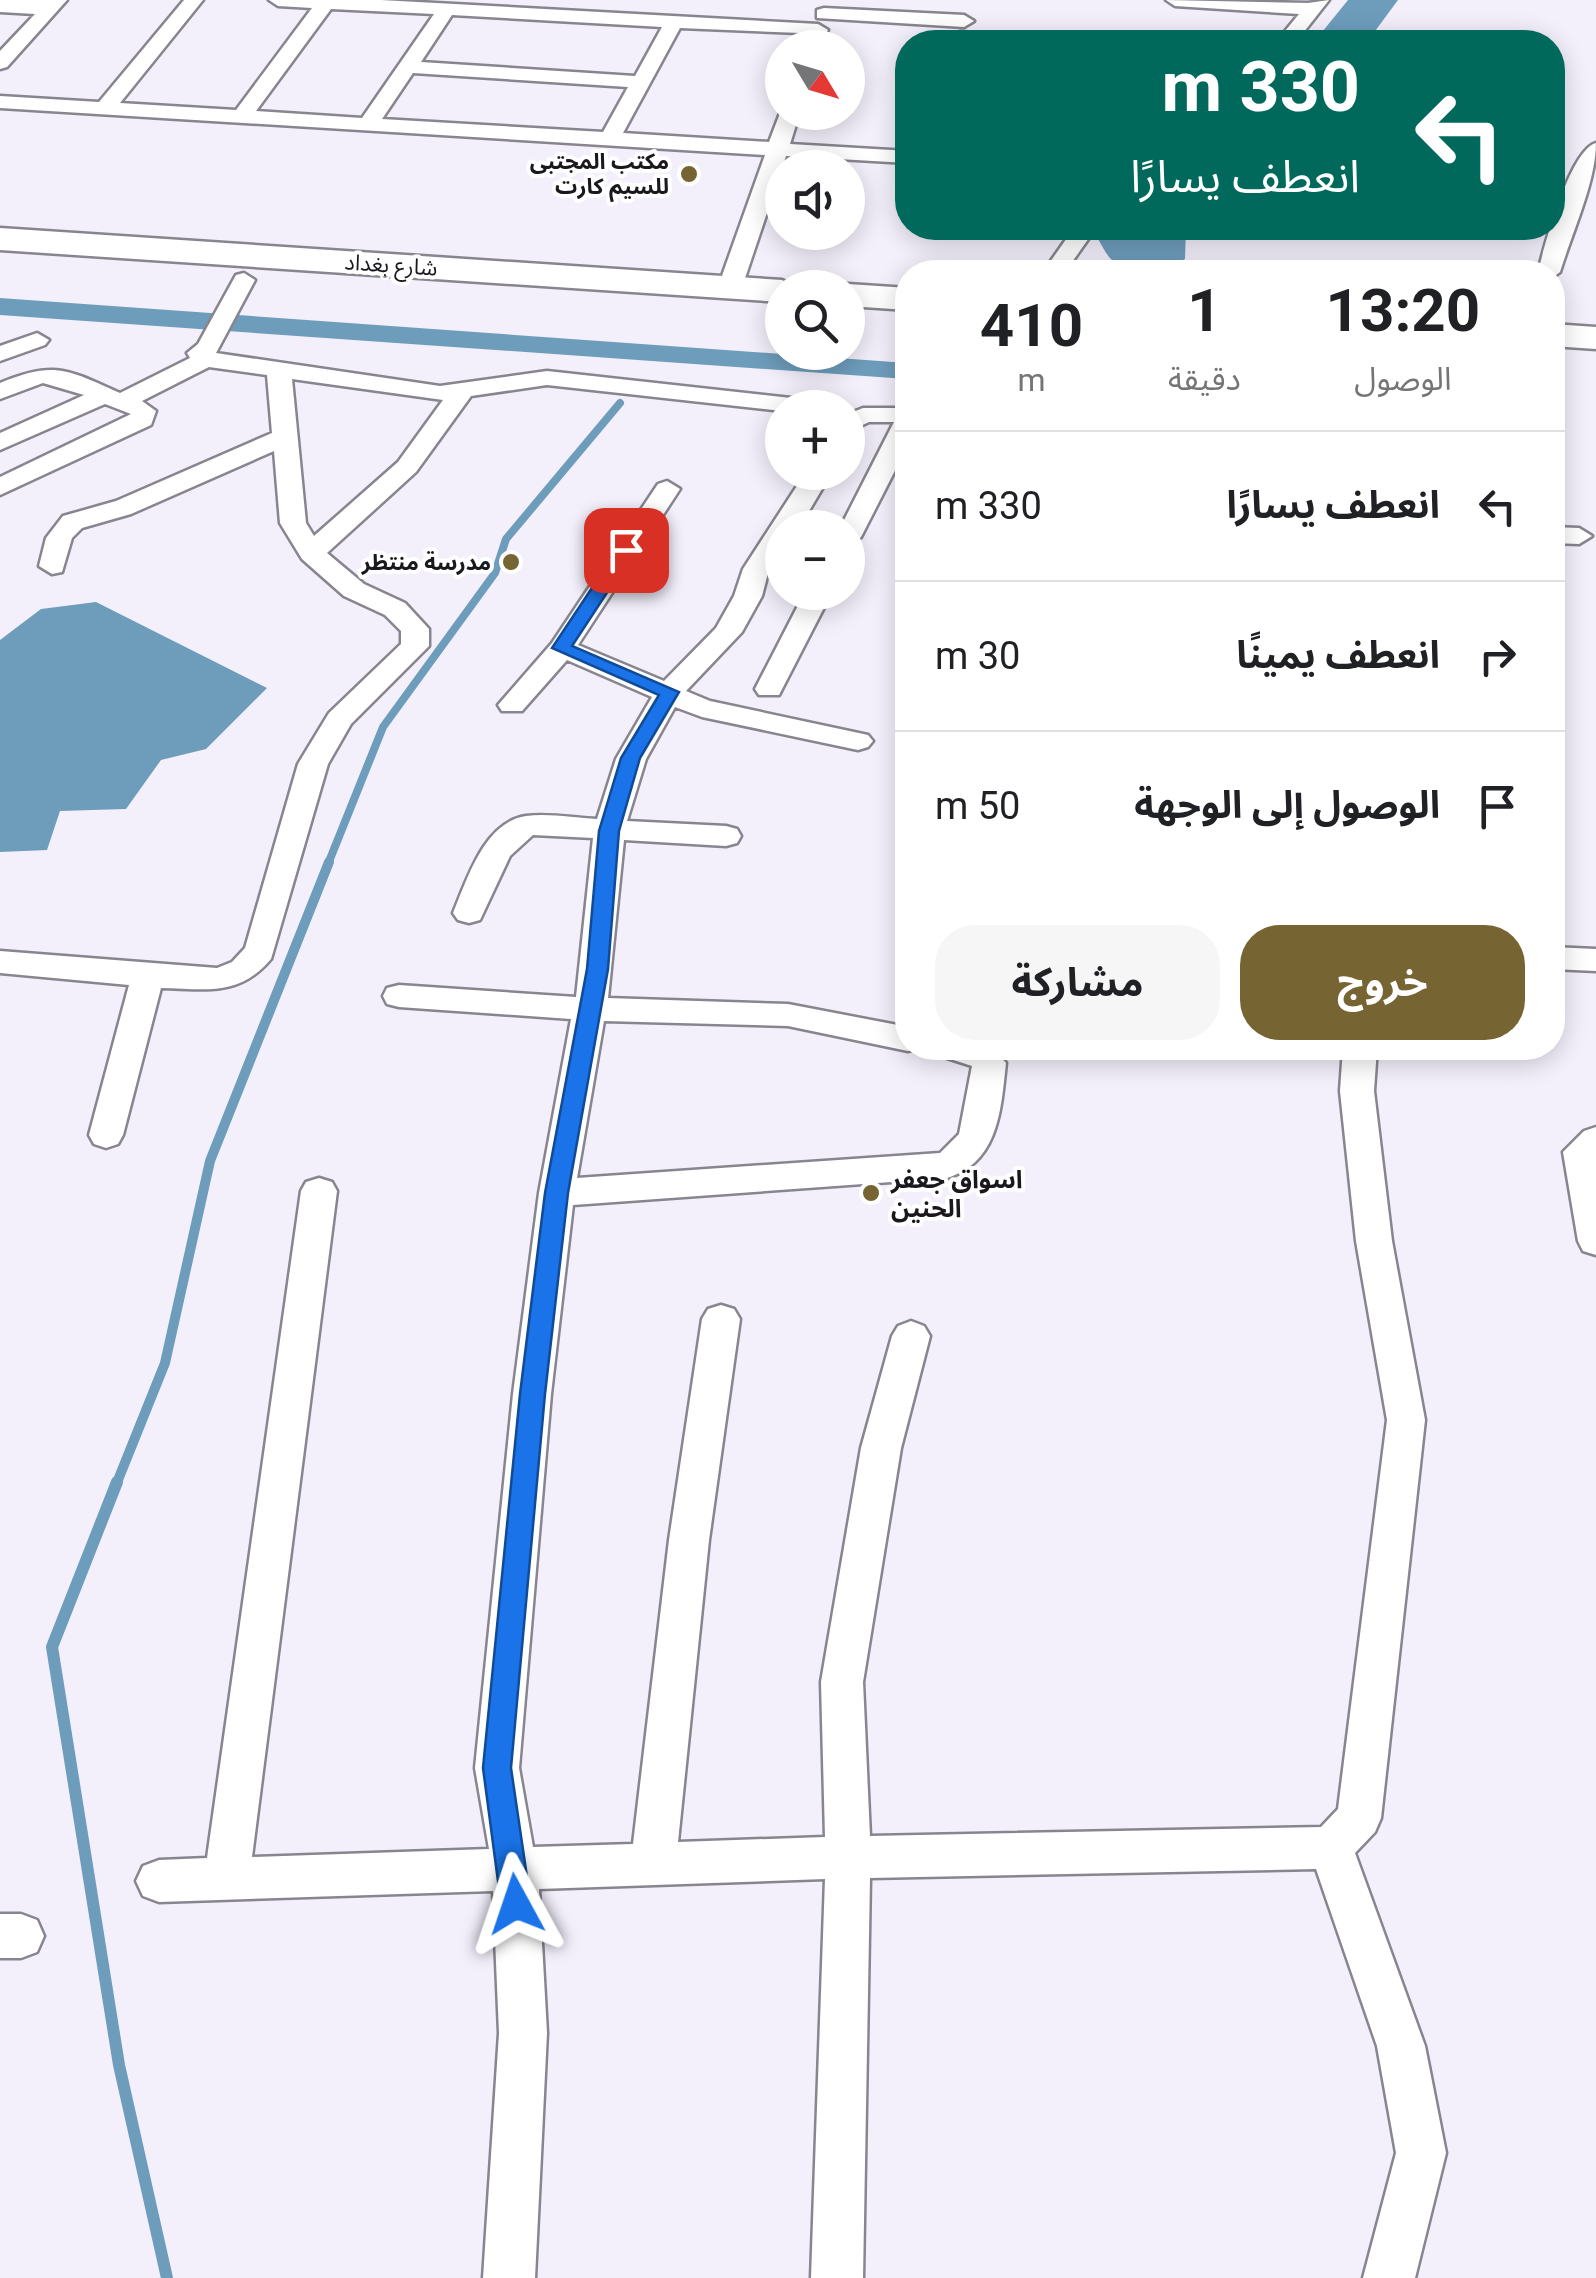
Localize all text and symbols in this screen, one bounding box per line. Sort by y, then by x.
north arrow [765,30,865,130]
map controls [765,30,865,610]
text: 330 m [1161,46,1360,128]
icon: left [1395,70,1525,200]
place label: مكتب المجتبى للسيم كارت [530,149,669,203]
button: sound [765,150,865,250]
text: انعطف يسارًا [1130,150,1360,203]
marker: مكتب المجتبى للسيم كارت [678,163,700,185]
street label: شارع بغداد [343,249,438,285]
button: search [765,270,865,370]
text: 1 [1187,275,1222,346]
text: 13:20 [1326,275,1480,346]
text: 410 [980,290,1083,361]
text: دقيقة [1168,360,1241,398]
text: الوصول [1354,360,1452,398]
text: m [1017,361,1045,399]
button: + [765,390,865,490]
icon: left [1470,479,1525,534]
text: انعطف يسارًا [1226,483,1440,527]
text: 330 m [935,484,1042,528]
pin [584,508,669,593]
button: − [765,510,865,610]
icon: arrive [599,523,654,578]
place label: مدرسة منتظر [361,550,491,576]
marker: مدرسة منتظر [500,551,522,573]
icon: right [1470,629,1525,684]
text: انعطف يمينًا [1236,633,1440,677]
text: 30 m [935,634,1020,678]
icon: arrive [1470,779,1525,834]
text: الوصول إلى الوجهة [1134,783,1440,827]
text: 50 m [935,784,1020,828]
button: مشاركة [935,925,1220,1040]
button: خروج [1240,925,1525,1040]
place label: اسواق جعفر الحنين [890,1165,1023,1223]
marker: اسواق جعفر الحنين [860,1182,882,1204]
position arrow [464,1852,568,1956]

